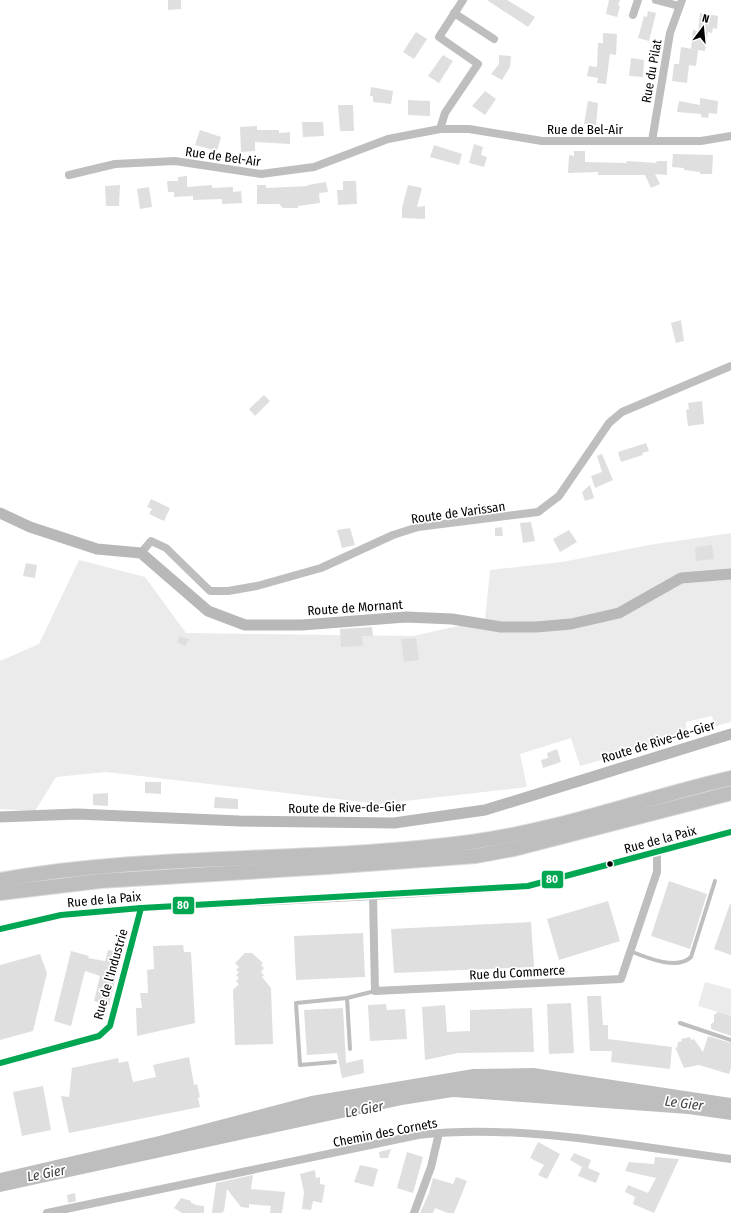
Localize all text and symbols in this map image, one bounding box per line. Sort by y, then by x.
north arrow [683,8,723,48]
text: N [701,12,711,26]
street label: Rue du Pilat [639,37,665,104]
street label: Rue de Bel-Air [547,122,623,137]
street label: Rue de Bel-Air [184,144,262,169]
street label: Route de Varissan [410,498,506,527]
street label: Route de Mornant [307,597,404,618]
street label: Route de Rive-de-Gier [600,717,717,766]
street label: Route de Rive-de-Gier [288,799,406,816]
street label: Rue de la Paix [622,823,698,856]
unlabelled marker [605,859,615,869]
line badge: 80 [541,870,564,889]
text: 80 [546,873,558,886]
street label: Rue de la Paix [66,889,142,910]
line badge: 80 [172,896,195,915]
text: 80 [177,899,189,912]
street label: Rue de l'Industrie [90,927,131,1021]
street label: Rue du Commerce [469,963,565,982]
water label: Le Gier [664,1093,705,1114]
water label: Le Gier [343,1097,386,1122]
street label: Chemin des Cornets [332,1115,439,1150]
water label: Le Gier [25,1161,68,1186]

